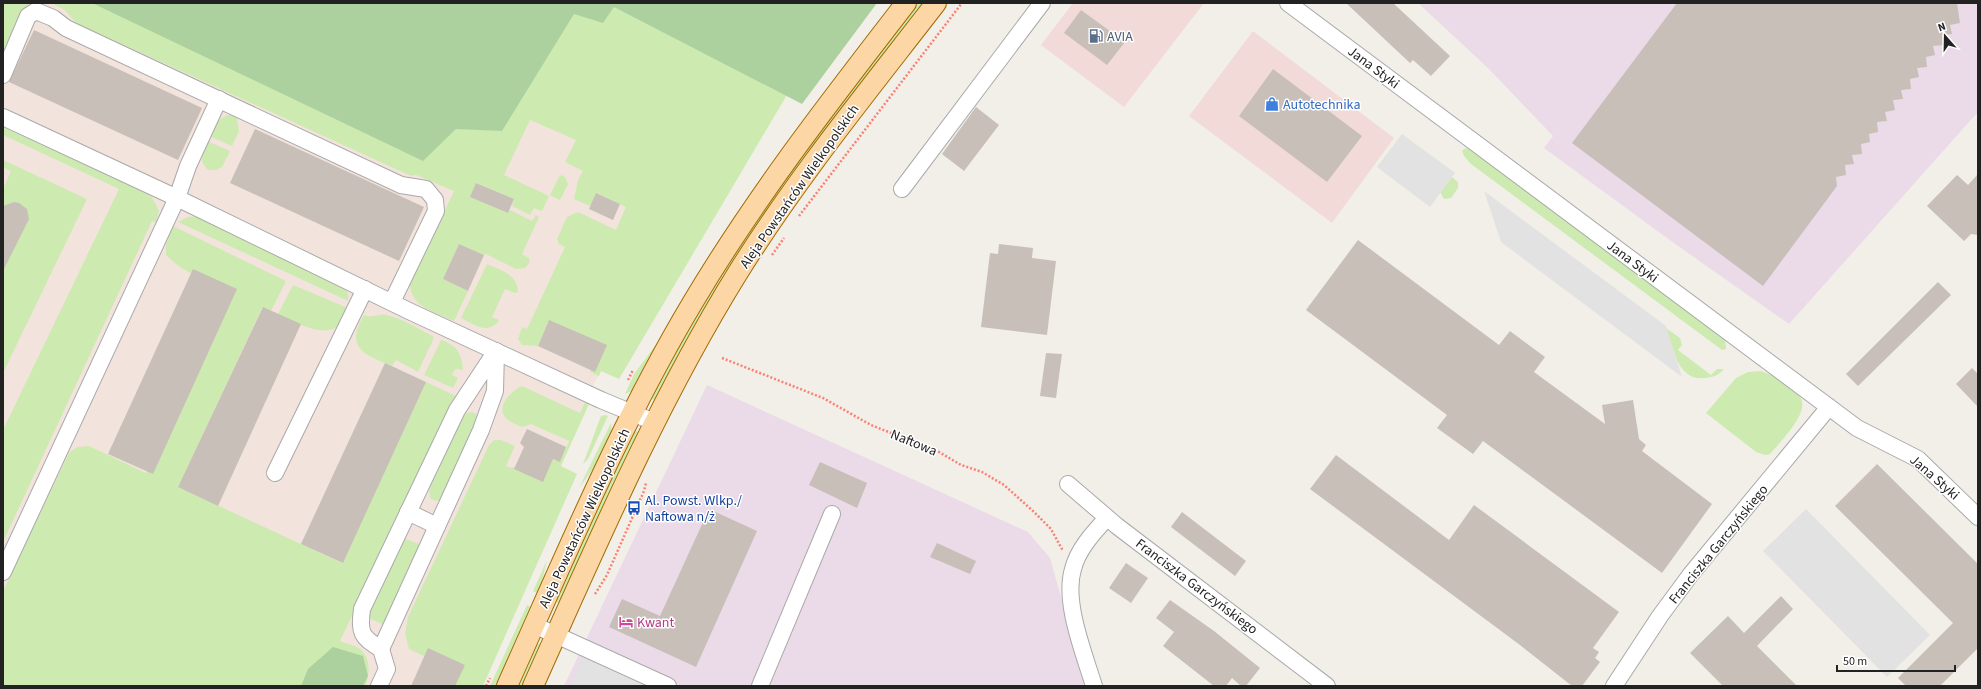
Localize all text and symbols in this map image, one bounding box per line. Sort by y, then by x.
north arrow [1925,16,1965,56]
text: N [1936,19,1948,35]
place label: AVIA [1107,27,1133,47]
fuel station icon: AVIA [1088,28,1104,44]
street label: Jana Styki [1343,42,1403,94]
place label: Autotechnika [1283,95,1360,115]
shop icon: Autotechnika [1264,96,1280,112]
street label: Aleja Powstańców Wielkopolskich [735,100,864,273]
street label: Jana Styki [1602,236,1662,288]
street label: Aleja Powstańców Wielkopolskich [534,425,635,612]
street label: Naftowa [887,425,940,461]
street label: Jana Styki [1905,451,1964,505]
street label: Franciszka Garczyńskiego [1664,481,1773,609]
place label: Al. Powst. Wlkp./ Naftowa n/ż [645,491,742,527]
bus stop icon: Al. Powst. Wlkp./ Naftowa n/ż [626,500,642,516]
street label: Franciszka Garczyńskiego [1131,534,1262,639]
place label: Kwant [637,613,675,633]
hotel icon: Kwant [618,614,634,630]
scale bar [1837,647,1955,673]
text: 50 m [1843,653,1867,670]

